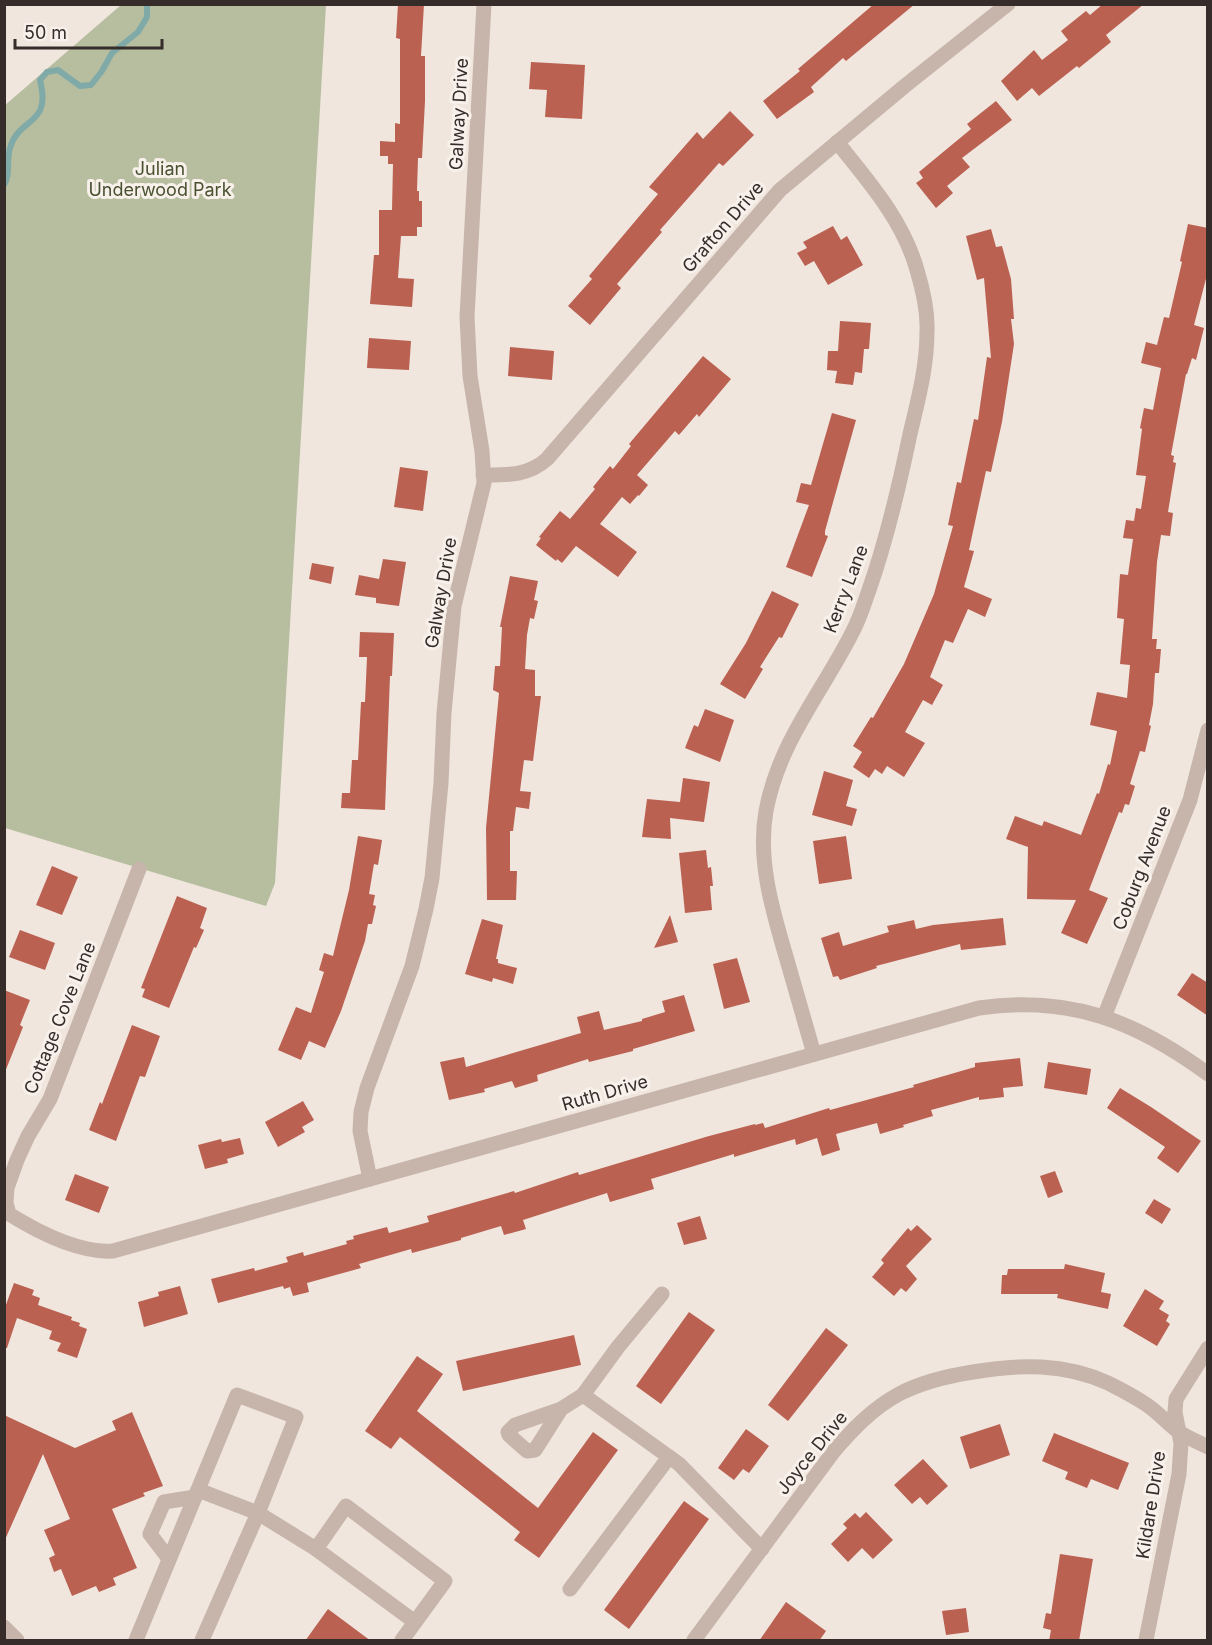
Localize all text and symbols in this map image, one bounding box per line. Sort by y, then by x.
scale bar [15,12,162,50]
text: 50 m [24,22,67,43]
street label: Galway Drive [445,57,472,171]
park label: Julian Underwood Park [88,158,232,200]
street label: Grafton Drive [678,177,768,276]
street label: Galway Drive [420,536,461,650]
street label: Kerry Lane [819,542,872,636]
street label: Coburg Avenue [1108,803,1175,933]
street label: Cottage Cove Lane [19,939,100,1097]
street label: Ruth Drive [559,1070,650,1115]
street label: Joyce Drive [772,1407,852,1499]
street label: Kildare Drive [1132,1449,1169,1560]

